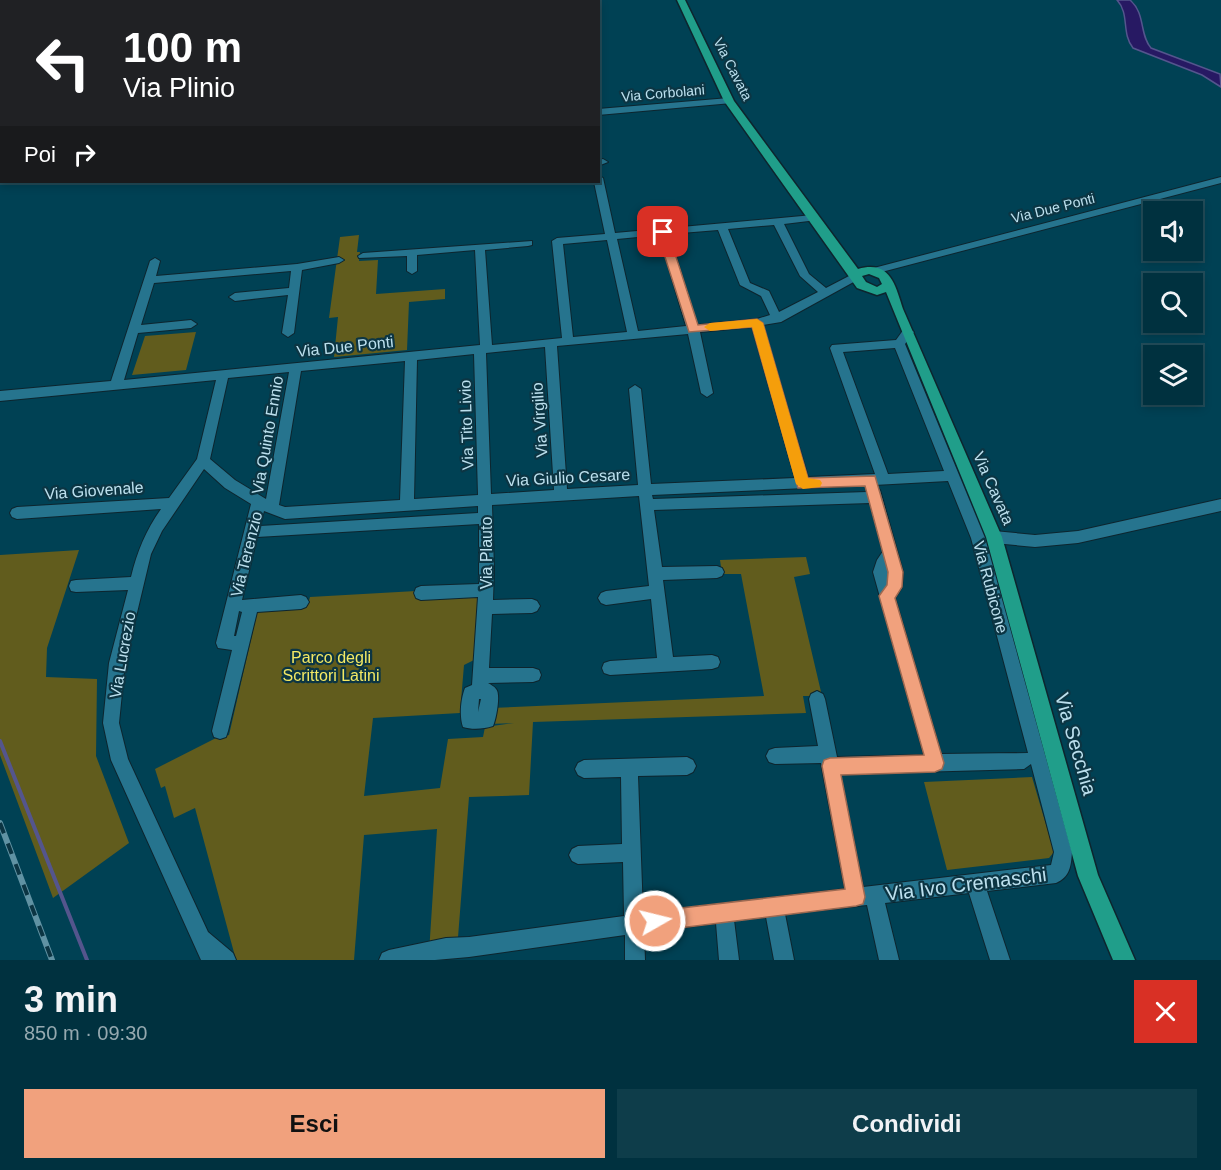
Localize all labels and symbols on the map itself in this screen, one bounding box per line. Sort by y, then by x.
street label: Via Cavata [710,35,756,103]
street label: Via Corbolani [621,81,705,105]
street label: Via Due Ponti [1010,190,1096,226]
pin [637,206,688,257]
street label: Via Due Ponti [296,333,394,360]
street label: Via Quinto Ennio [249,375,286,496]
street label: Via Tito Livio [456,379,477,470]
street label: Via Virgilio [528,382,551,458]
street label: Via Cavata [970,449,1017,527]
street label: Via Giulio Cesare [506,466,631,489]
street label: Via Giovenale [44,479,144,502]
street label: Via Terenzio [228,510,265,599]
street label: Via Plauto [478,517,495,589]
street label: Via Rubicone [970,539,1011,635]
street label: Via Lucrezio [107,610,138,700]
park label: Parco degli Scrittori Latini [283,649,379,684]
street label: Via Secchia [1051,690,1101,798]
street label: Via Ivo Cremaschi [884,863,1048,905]
position arrow [623,889,687,953]

